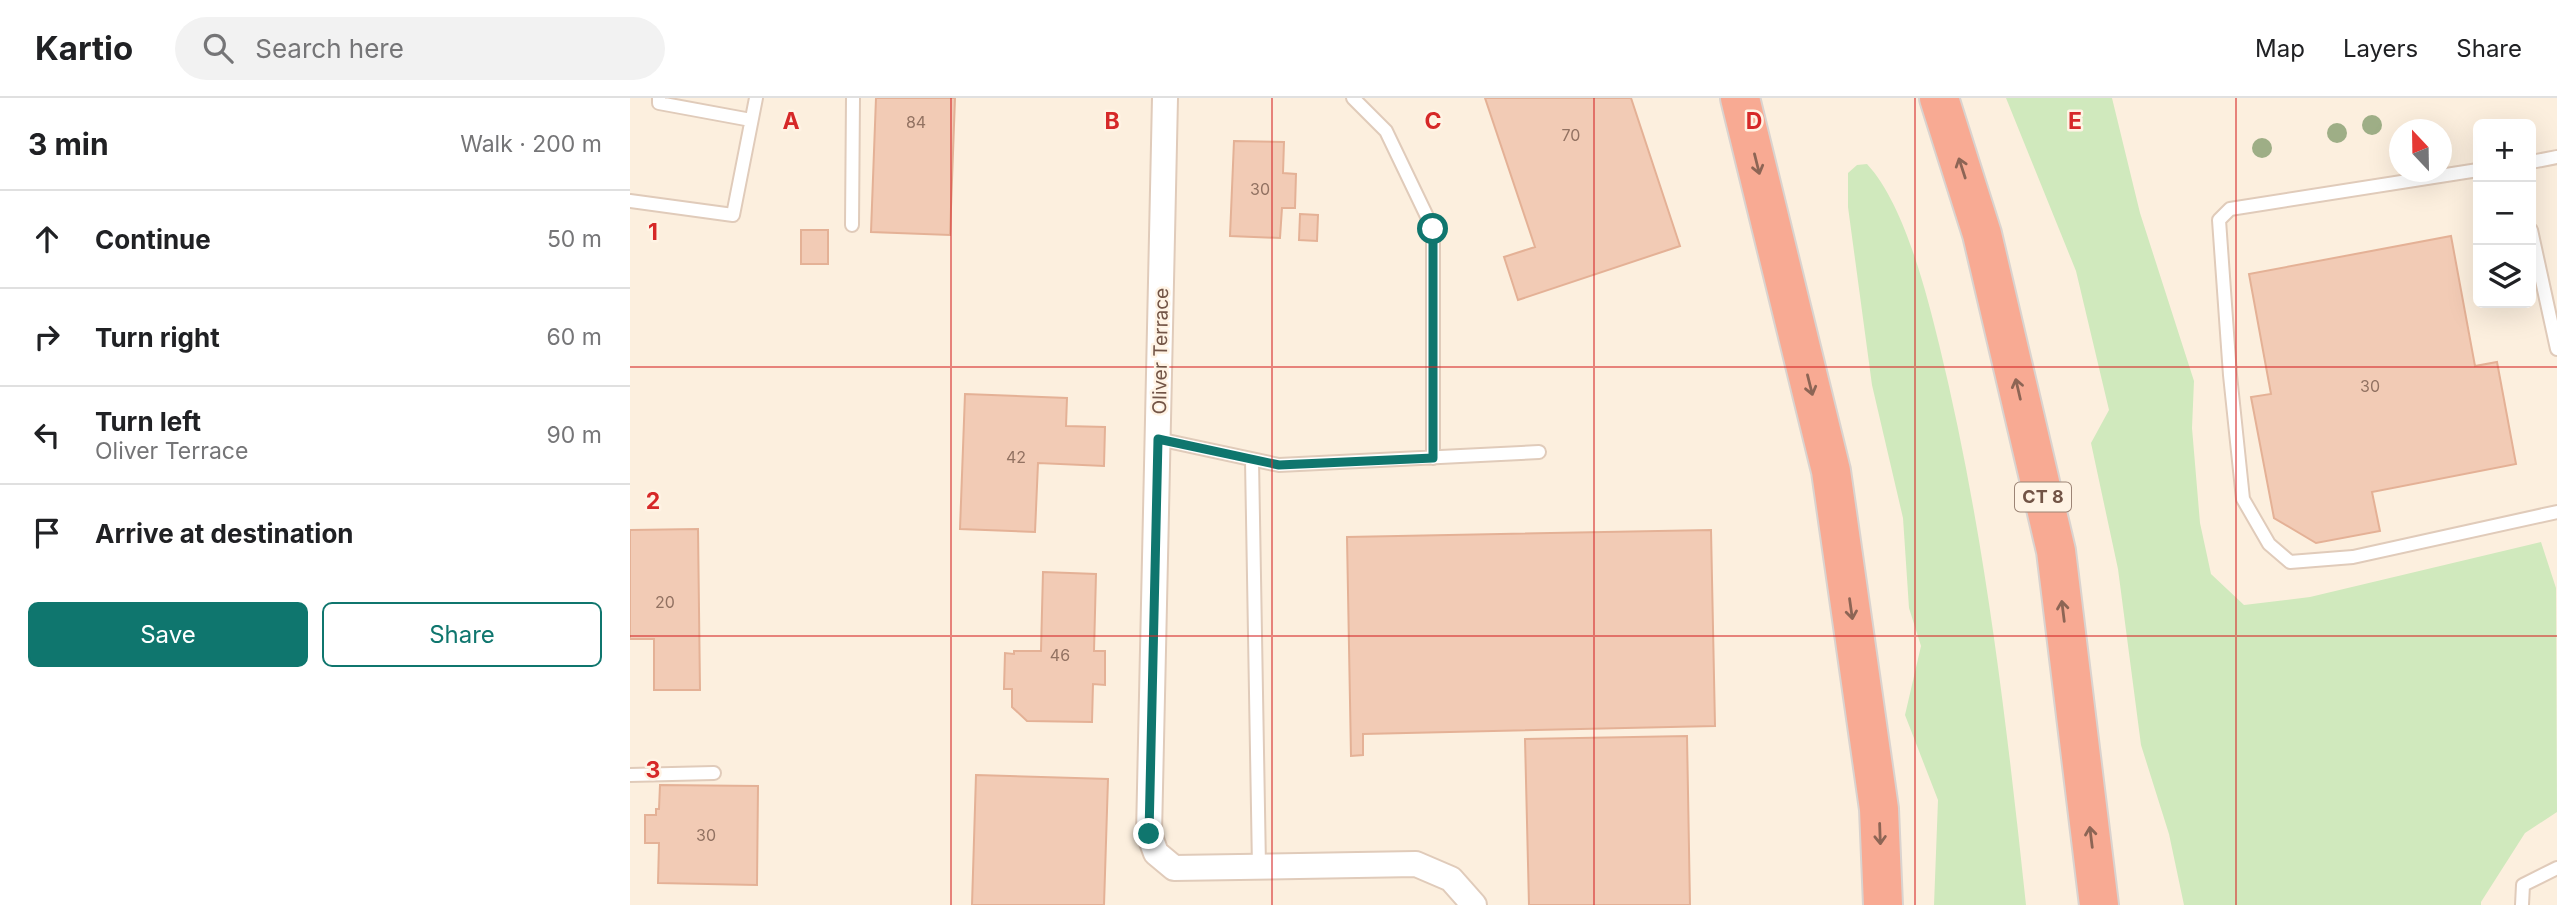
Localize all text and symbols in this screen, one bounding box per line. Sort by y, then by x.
search box [175,17,665,80]
text: Kartio [35,28,133,68]
icon: search [199,29,237,67]
text: Search here [255,33,404,64]
text: Map [2255,34,2305,63]
text: Layers [2343,34,2418,63]
text: Share [2456,34,2522,63]
text: A [782,107,800,135]
text: B [1104,107,1120,135]
text: C [1424,107,1442,135]
text: D [1746,107,1762,135]
text: E [2068,107,2082,135]
house number: 84 [906,112,926,132]
north arrow [2389,119,2452,182]
map controls [2473,119,2536,308]
button: + [2473,119,2536,182]
house number: 70 [1562,125,1580,145]
text: 3 min [28,126,109,162]
text: Walk · 200 m [460,130,602,158]
one-way arrow [1751,152,1764,175]
one-way arrow [1954,158,1967,180]
house number: 30 [1250,179,1270,199]
button: − [2473,182,2536,245]
route start [1417,213,1448,244]
text: 1 [648,218,658,246]
icon: ahead [28,220,66,258]
text: Continue [95,224,211,255]
text: 50 m [547,225,602,253]
button: layers [2473,245,2536,308]
street label: Oliver Terrace [1148,287,1173,415]
icon: right [28,318,66,356]
text: Turn right [95,322,220,353]
text: 60 m [547,323,602,351]
one-way arrow [1804,373,1818,396]
house number: 30 [2360,376,2380,396]
one-way arrow [2011,378,2025,401]
text: Turn left [95,406,201,437]
icon: left [28,416,66,454]
text: 90 m [547,421,602,449]
text: Oliver Terrace [95,437,248,465]
house number: 42 [1006,447,1026,467]
road number: CT 8 [2015,482,2071,512]
text: 2 [646,487,660,515]
icon: arrive [28,514,66,552]
text: Arrive at destination [95,518,354,549]
house number: 20 [655,592,675,612]
one-way arrow [1844,597,1857,620]
one-way arrow [2057,601,2070,623]
button: Save [28,602,308,667]
button: Share [322,602,602,667]
house number: 46 [1050,645,1070,665]
text: 3 [646,756,660,784]
route end [1133,818,1164,849]
one-way arrow [1873,823,1886,846]
house number: 30 [696,825,716,845]
one-way arrow [2084,826,2097,849]

